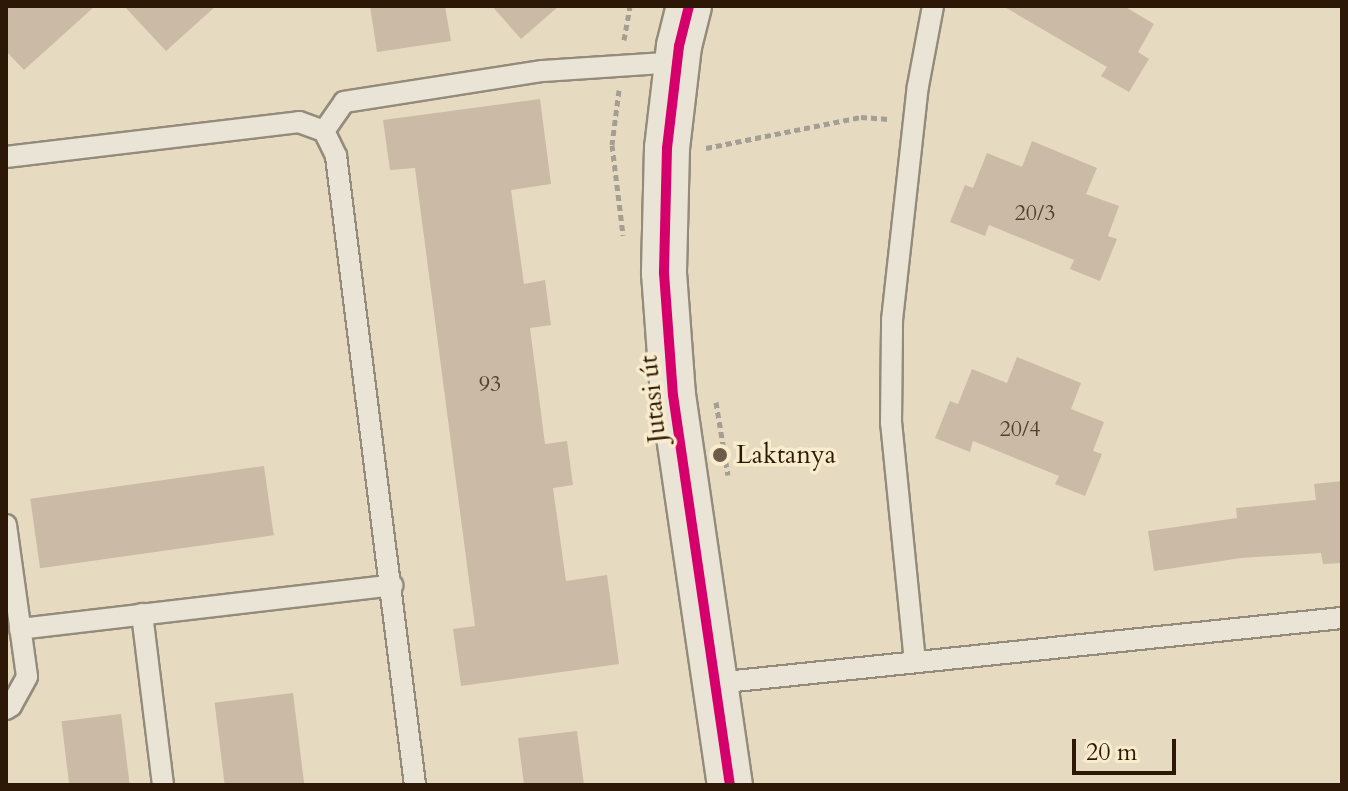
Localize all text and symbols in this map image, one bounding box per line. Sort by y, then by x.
house number: 20/3 [1015,201,1055,227]
street label: Jutasi út [633,354,673,444]
house number: 93 [479,372,501,398]
house number: 20/4 [1000,417,1040,443]
place label: Laktanya [736,439,836,471]
marker: Laktanya [711,446,729,464]
scale bar [1076,723,1180,773]
text: 20 m [1086,736,1137,769]

